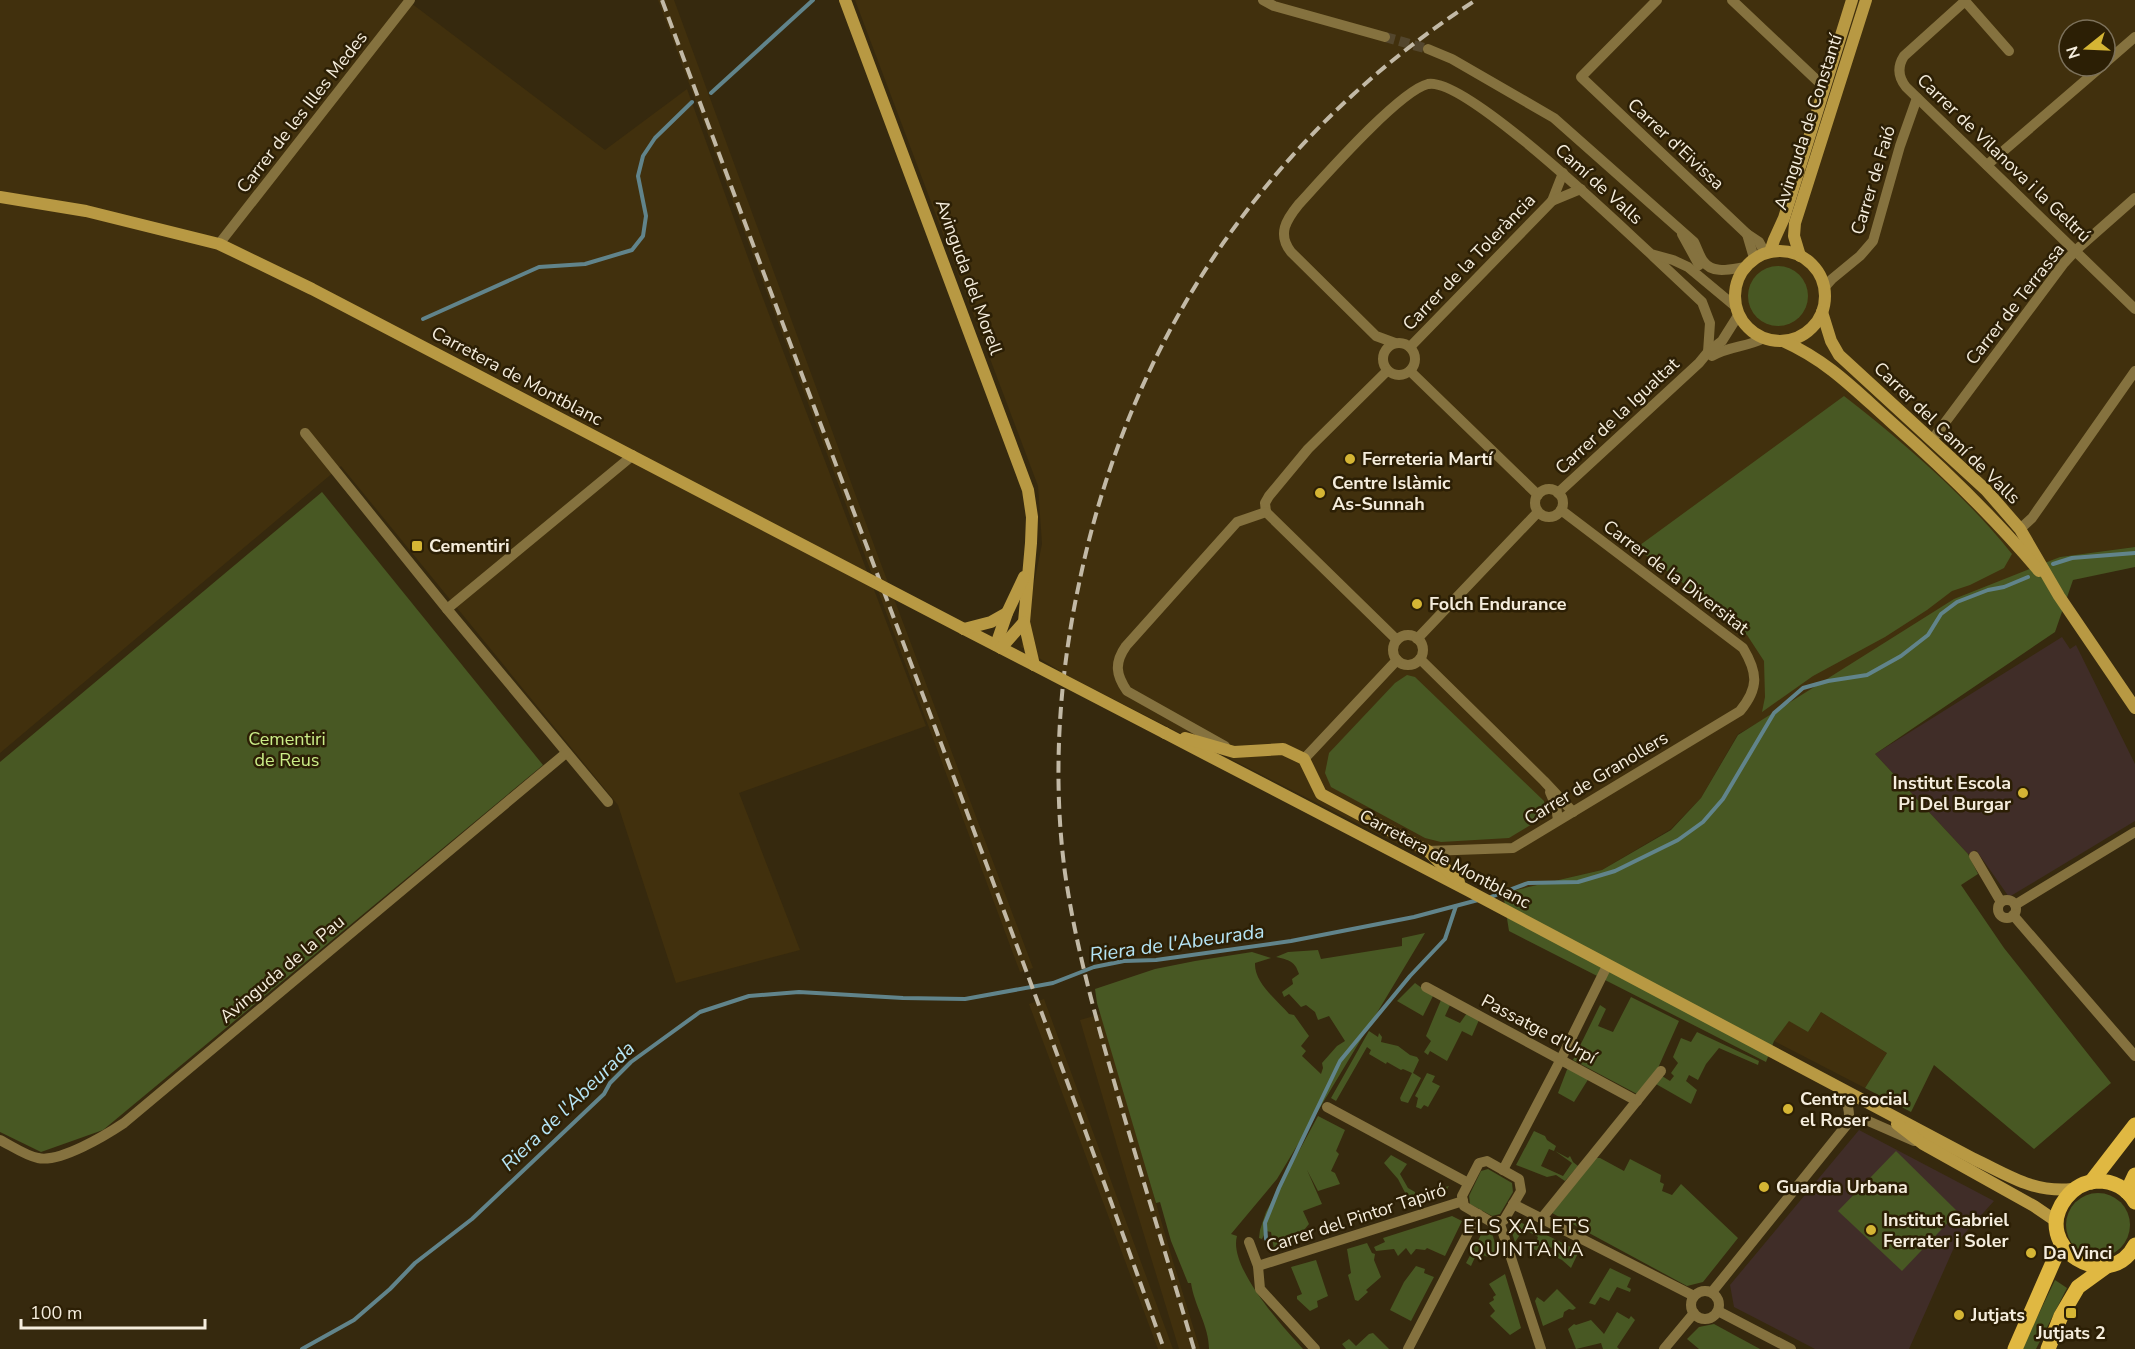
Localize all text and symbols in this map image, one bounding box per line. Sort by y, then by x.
north arrow [2057,18,2117,78]
street label: Carrer de les Illes Medes [231,26,373,198]
street label: Avinguda de Constantí [1768,30,1848,213]
text: N [2061,43,2086,61]
street label: Carrer de Vilanova i la Geltrú [1912,68,2096,248]
street label: Carrer d'Eivissa [1622,93,1730,195]
street label: Carrer de Faió [1845,123,1901,237]
street label: Camí de Valls [1550,138,1648,230]
street label: Carrer de la Tolerància [1397,188,1541,336]
street label: Avinguda del Morell [930,196,1008,359]
street label: Carrer de Terrassa [1960,238,2070,370]
street label: Carretera de Montblanc [427,321,607,431]
street label: Carrer de la Igualtat [1550,352,1685,480]
street label: Carrer del Camí de Valls [1868,357,2026,509]
place label: Ferreteria Martí [1362,447,1494,471]
marker: Ferreteria Martí [1343,452,1357,466]
place label: Centre Islàmic As-Sunnah [1332,471,1451,516]
marker: Centre Islàmic As-Sunnah [1313,486,1327,500]
street label: Carrer de la Diversitat [1598,514,1754,640]
place label: Cementiri [429,534,510,558]
marker: Cementiri [410,539,424,553]
place label: Folch Endurance [1429,592,1567,616]
marker: Folch Endurance [1410,597,1424,611]
street label: Carrer de Granollers [1520,726,1672,830]
park label: Cementiri de Reus [248,727,326,772]
place label: Institut Escola Pi Del Burgar [1892,771,2011,816]
marker: Institut Escola Pi Del Burgar [2016,786,2030,800]
street label: Carretera de Montblanc [1355,804,1535,914]
street label: Avinguda de la Pau [214,910,350,1028]
water label: Riera de l'Abeurada [1088,917,1266,969]
street label: Passatge d'Urpí [1477,989,1601,1070]
water label: Riera de l'Abeurada [495,1035,641,1177]
place label: Centre social el Roser [1800,1087,1908,1132]
marker: Centre social el Roser [1781,1102,1795,1116]
place label: Guardia Urbana [1776,1175,1908,1199]
street label: Carrer del Pintor Tapiró [1263,1178,1449,1258]
marker: Guardia Urbana [1757,1180,1771,1194]
place label: Institut Gabriel Ferrater i Soler [1883,1208,2009,1253]
district label: ELS XALETS QUINTANA [1463,1213,1591,1263]
marker: Institut Gabriel Ferrater i Soler [1864,1223,1878,1237]
place label: Da Vinci [2043,1241,2112,1265]
marker: Da Vinci [2024,1246,2038,1260]
scale bar [21,1292,206,1330]
text: 100 m [30,1301,82,1325]
place label: Jutjats [1970,1303,2025,1327]
marker: Jutjats 2 [2064,1306,2078,1320]
marker: Jutjats [1952,1308,1966,1322]
place label: Jutjats 2 [2035,1321,2106,1345]

